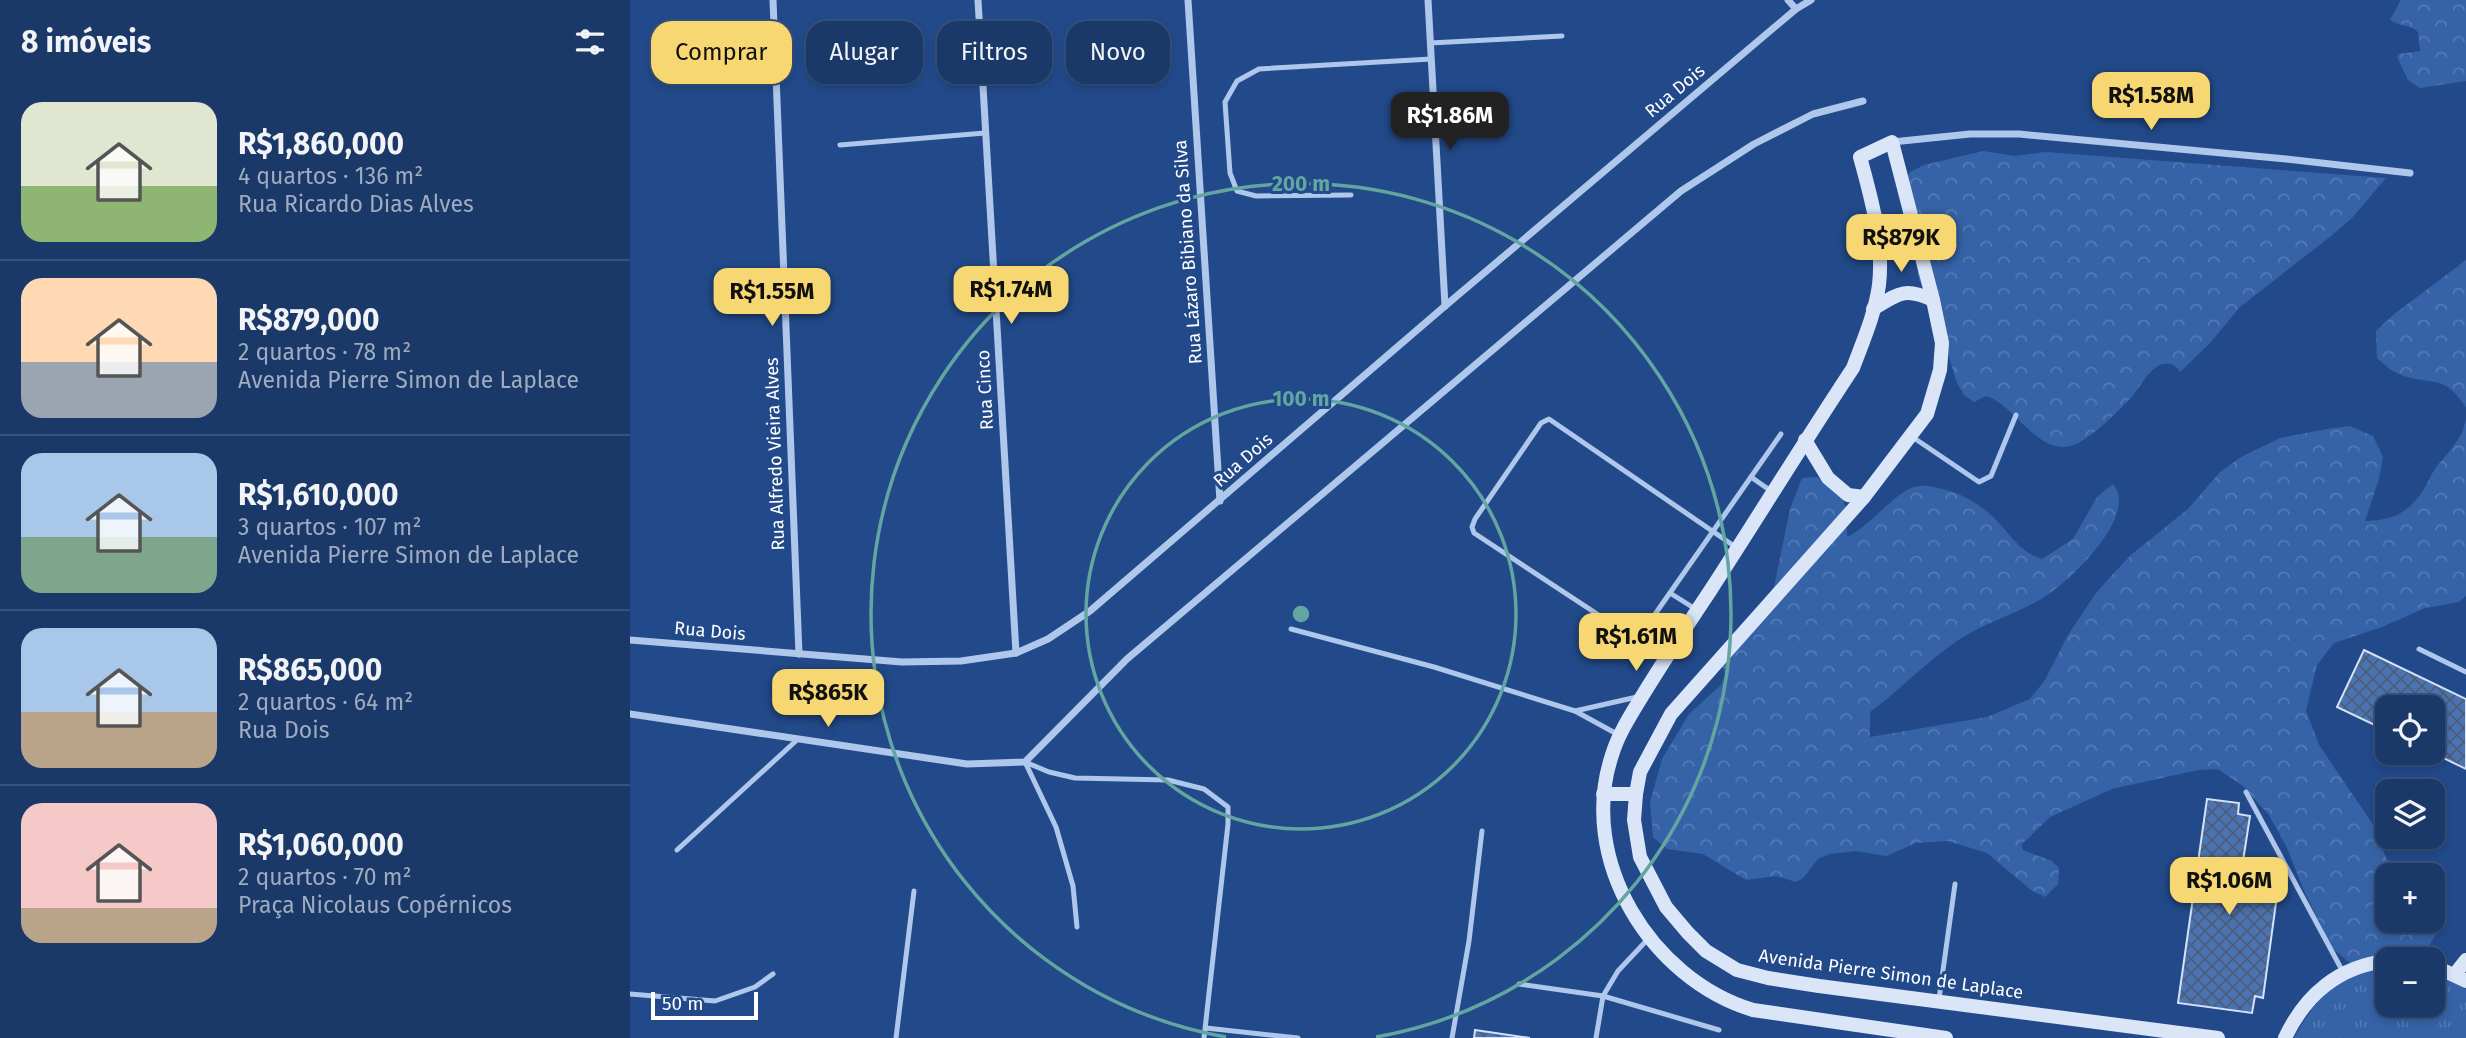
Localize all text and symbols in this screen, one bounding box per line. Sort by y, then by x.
chip: Comprar [651,21,792,84]
chip: Alugar [806,21,923,84]
chip: Filtros [937,21,1052,84]
chip: Novo [1066,21,1170,84]
icon: filters [571,23,609,61]
text: 8 imóveis [21,24,151,60]
street label: Rua Dois [1641,60,1709,122]
pin: R$1.58M [2086,72,2216,132]
text: R$1.58M [2108,81,2194,109]
pin: R$1.86M [1385,92,1515,152]
text: R$1.86M [1407,101,1493,129]
text: R$1,860,000 [238,126,404,162]
icon: home [77,130,161,214]
street label: Rua Lázaro Bibiano da Silva [1169,139,1207,365]
text: 4 quartos · 136 m² [238,162,423,190]
text: 200 m [1272,171,1330,197]
text: Rua Ricardo Dias Alves [238,190,474,218]
pin: R$879K [1844,215,1958,274]
text: R$879K [1862,223,1940,251]
pin: R$1.74M [946,266,1076,326]
pin: R$1.55M [707,268,837,328]
text: R$1.74M [970,275,1052,303]
text: R$1.55M [730,277,814,305]
text: R$879,000 [238,302,380,338]
icon: home [77,306,161,390]
text: 2 quartos · 78 m² [238,338,411,366]
street label: Rua Cinco [972,349,998,431]
street label: Rua Alfredo Vieira Alves [761,357,789,551]
text: Avenida Pierre Simon de Laplace [238,366,579,394]
text: 100 m [1272,386,1330,412]
street label: Rua Dois [1209,428,1277,492]
text: R$1,610,000 [238,477,399,513]
icon: home [77,481,161,565]
text: 3 quartos · 107 m² [238,513,421,541]
text: Avenida Pierre Simon de Laplace [238,541,579,569]
centre of rings [1289,602,1313,626]
pin: R$1.61M [1571,614,1701,673]
street label: Rua Dois [673,617,747,645]
text: R$1.61M [1595,622,1677,650]
text: R$865,000 [238,652,382,688]
icon: home [77,656,161,740]
pin: R$865K [771,670,885,729]
text: R$865K [788,678,868,706]
text: 2 quartos · 64 m² [238,688,413,716]
map controls [2375,695,2445,1017]
button: locate [2375,695,2445,765]
text: Rua Dois [238,716,329,744]
button: layers [2375,779,2445,849]
text: R$1,060,000 [238,827,404,863]
icon: home [77,831,161,915]
pin: R$1.06M [2164,858,2294,917]
text: 2 quartos · 70 m² [238,863,412,891]
button: + [2375,863,2445,933]
text: R$1.06M [2186,866,2272,894]
text: Praça Nicolaus Copérnicos [238,891,512,919]
street label: Avenida Pierre Simon de Laplace [1757,945,2025,1003]
button: − [2375,947,2445,1017]
scale bar [651,989,758,1021]
text: 50 m [662,992,703,1015]

